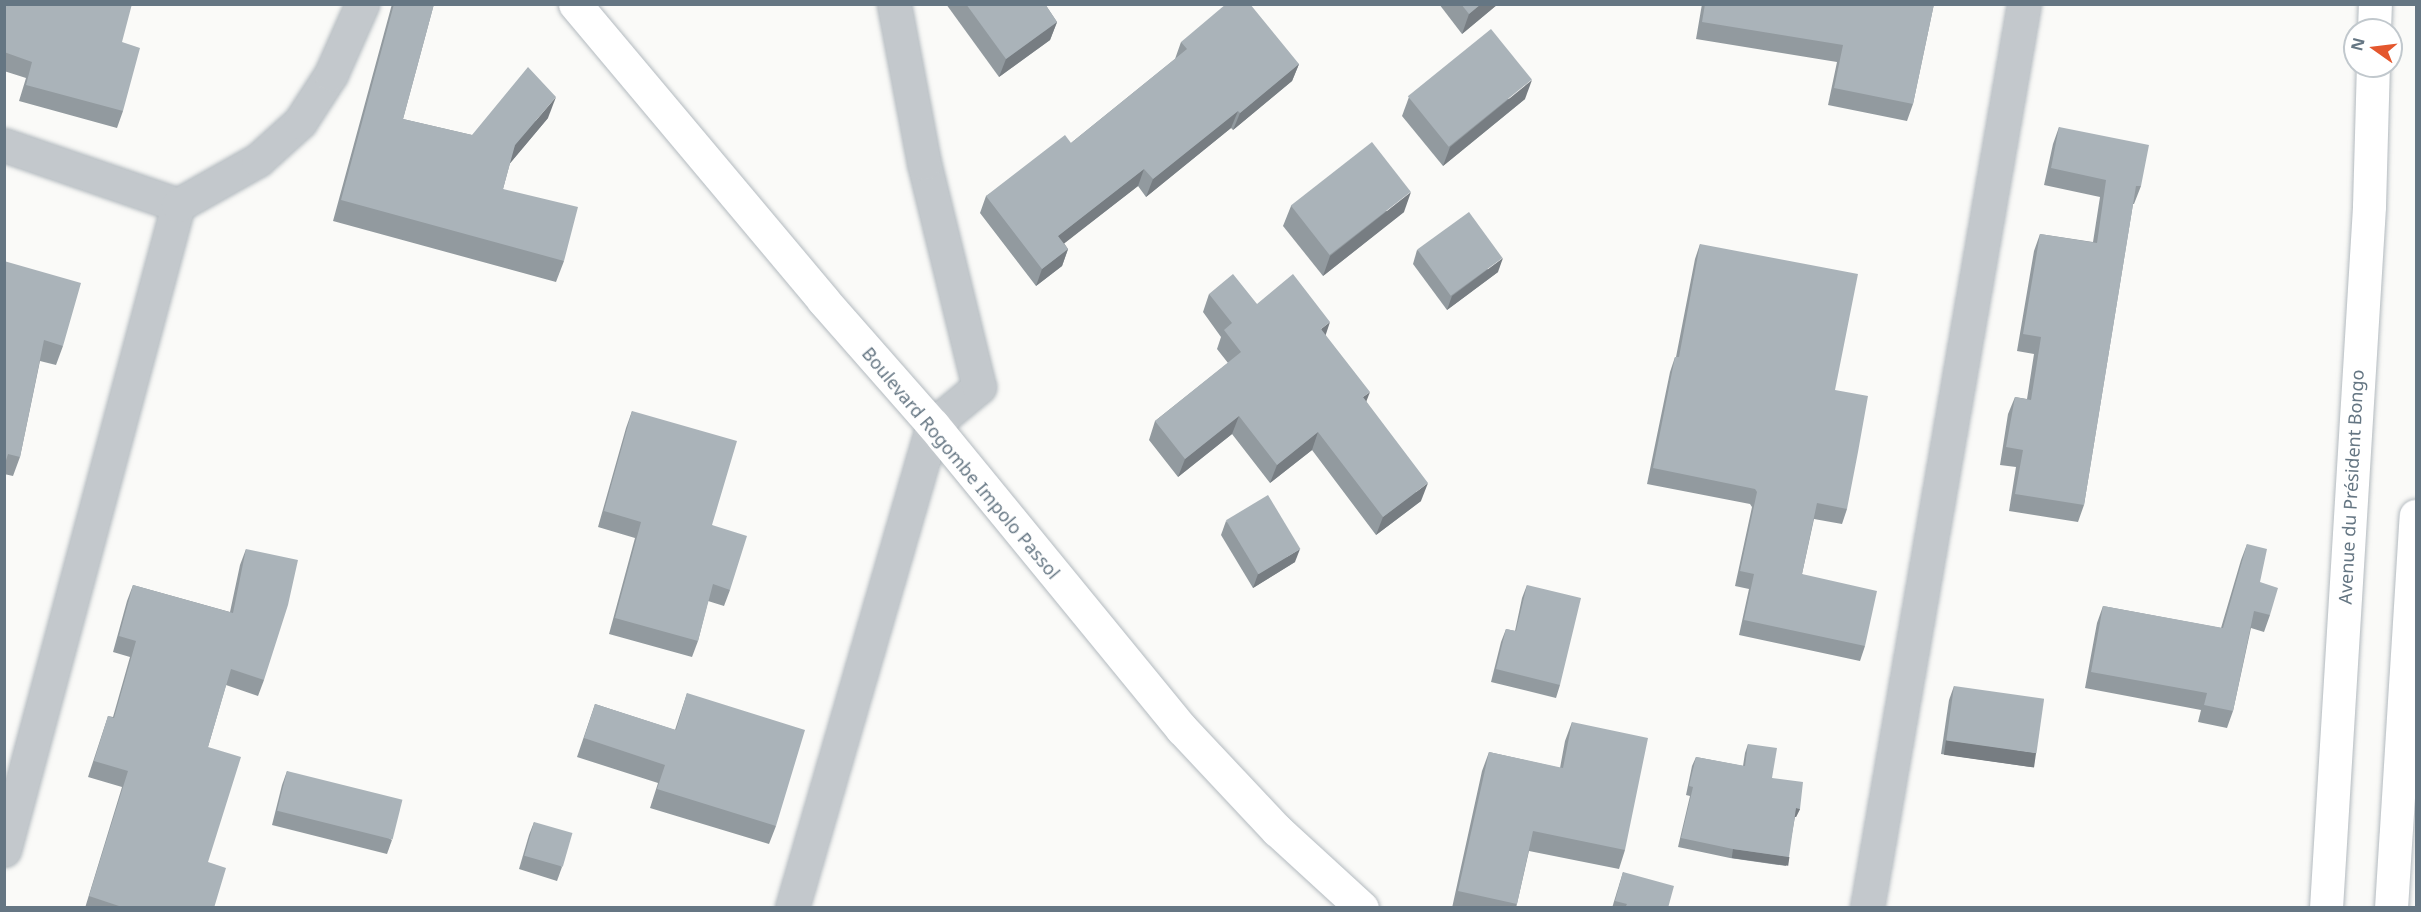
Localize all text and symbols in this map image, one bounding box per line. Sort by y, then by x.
north arrow [2343,18,2403,78]
text: N [2345,35,2370,53]
street label: Boulevard Rogombe Impolo Passol [858,343,1064,583]
street label: Avenue du Président Bongo [2334,369,2368,605]

